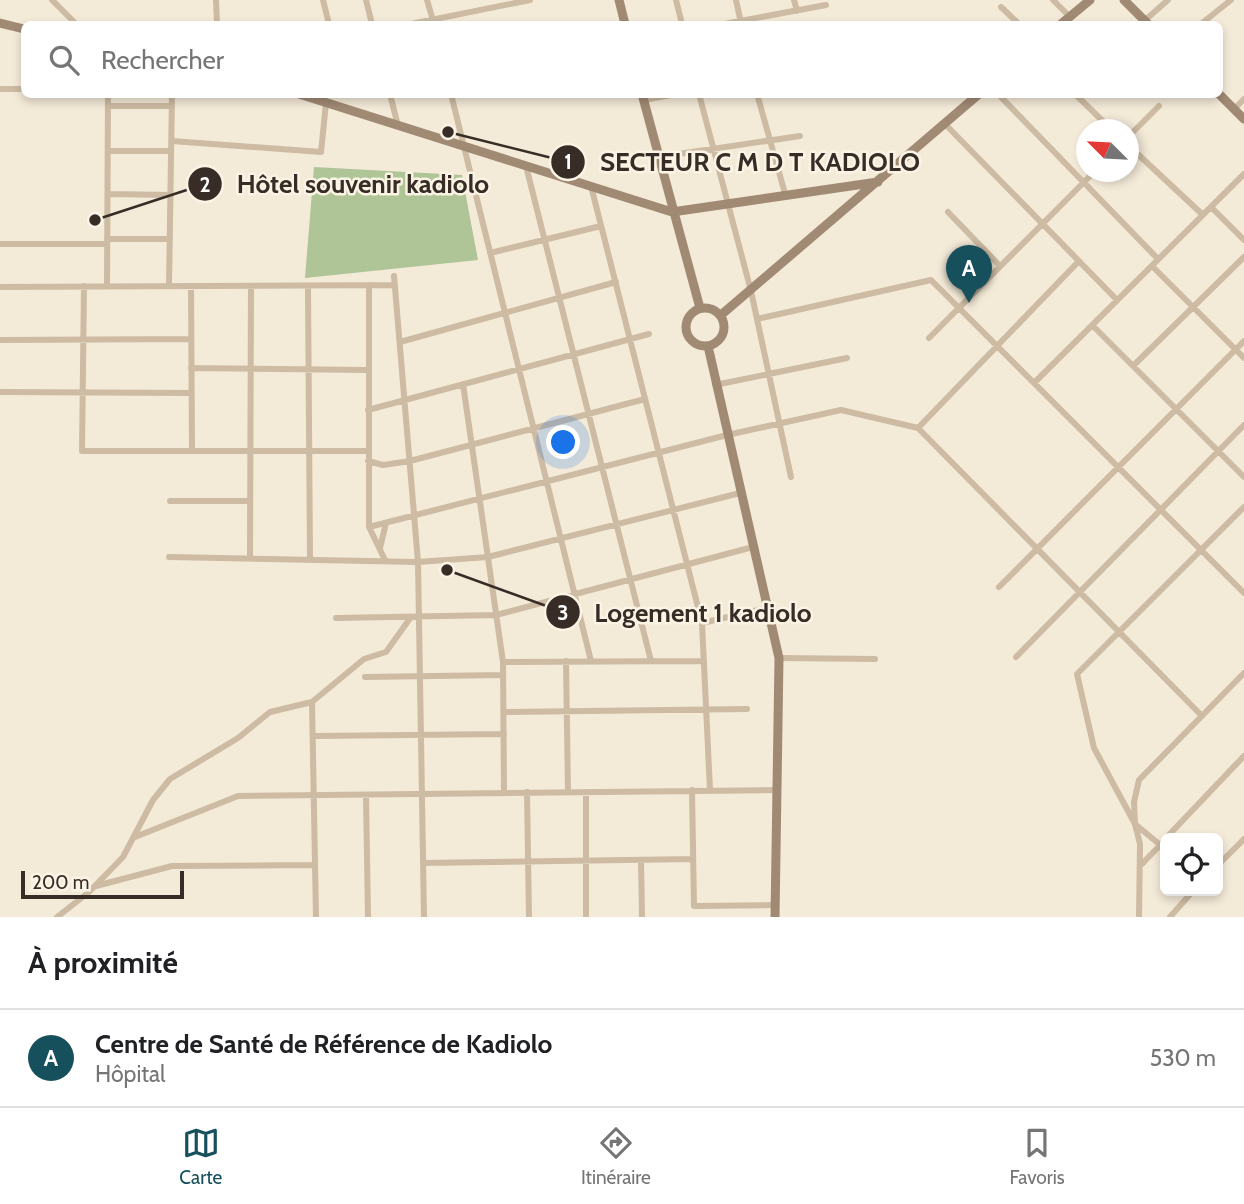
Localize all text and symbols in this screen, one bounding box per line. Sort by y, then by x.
search box [21,21,1223,98]
icon: search [45,41,83,79]
text: Rechercher [101,44,224,76]
north arrow [1076,119,1139,182]
callout: SECTEUR C M D T KADIOLO [550,138,934,185]
text: SECTEUR C M D T KADIOLO [600,146,920,178]
text: 1 [564,149,572,174]
callout: Hôtel souvenir kadiolo [188,161,503,208]
text: Hôtel souvenir kadiolo [237,168,489,200]
text: 2 [199,172,211,197]
pin: A [946,245,992,303]
your location [546,425,580,459]
callout: Logement 1 kadiolo [546,589,826,636]
text: Logement 1 kadiolo [594,597,812,629]
text: 3 [557,600,569,625]
map controls [1160,833,1223,896]
button: locate [1160,833,1223,896]
scale bar [21,868,184,900]
text: 200 m [32,871,89,894]
text: À proximité [28,944,178,981]
text: Centre de Santé de Référence de Kadiolo [95,1028,552,1060]
text: A [44,1044,58,1072]
text: 530 m [1150,1044,1216,1072]
text: Hôpital [95,1060,165,1088]
tab: Carte [179,1124,222,1189]
tab: Itinéraire [581,1124,651,1189]
tab: Favoris [1010,1124,1065,1189]

